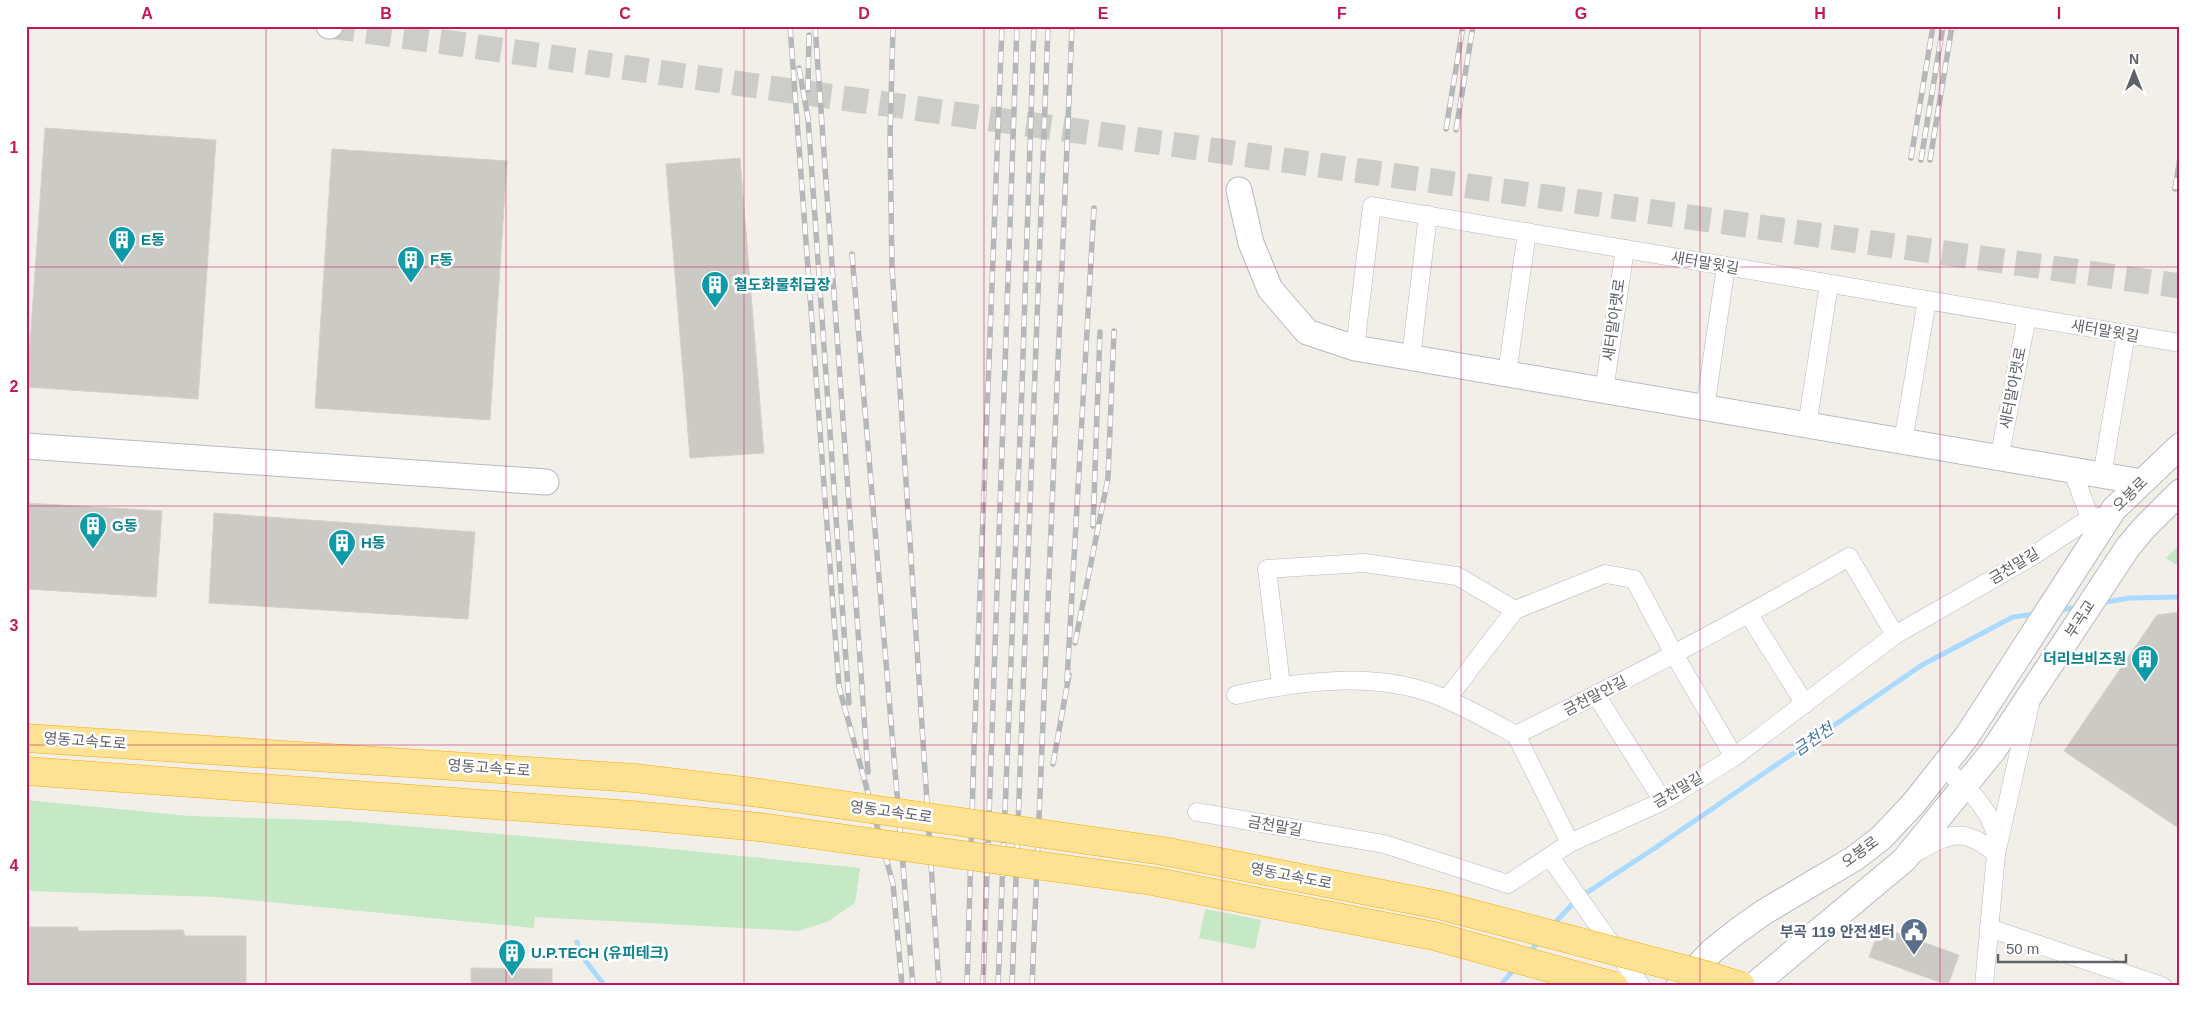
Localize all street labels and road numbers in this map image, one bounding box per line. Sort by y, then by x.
street label: 새터말윗길 [1670,248,1741,277]
street label: 새터말아랫로 [1599,278,1628,362]
street label: 새터말윗길 [2070,316,2141,345]
street label: 새터말아랫로 [1996,346,2029,430]
street label: 오봉로 [2109,473,2150,514]
street label: 금천말길 [1986,544,2042,587]
street label: 부곡교 [2061,597,2098,641]
street label: 금천말안길 [1560,672,1629,719]
street label: 영동고속도로 [43,729,127,752]
street label: 영동고속도로 [447,756,531,779]
street label: 금천말길 [1650,768,1706,811]
street label: 영동고속도로 [849,797,933,826]
street label: 금천말길 [1246,812,1304,839]
street label: 오봉로 [1838,833,1881,871]
street label: 영동고속도로 [1249,859,1333,892]

